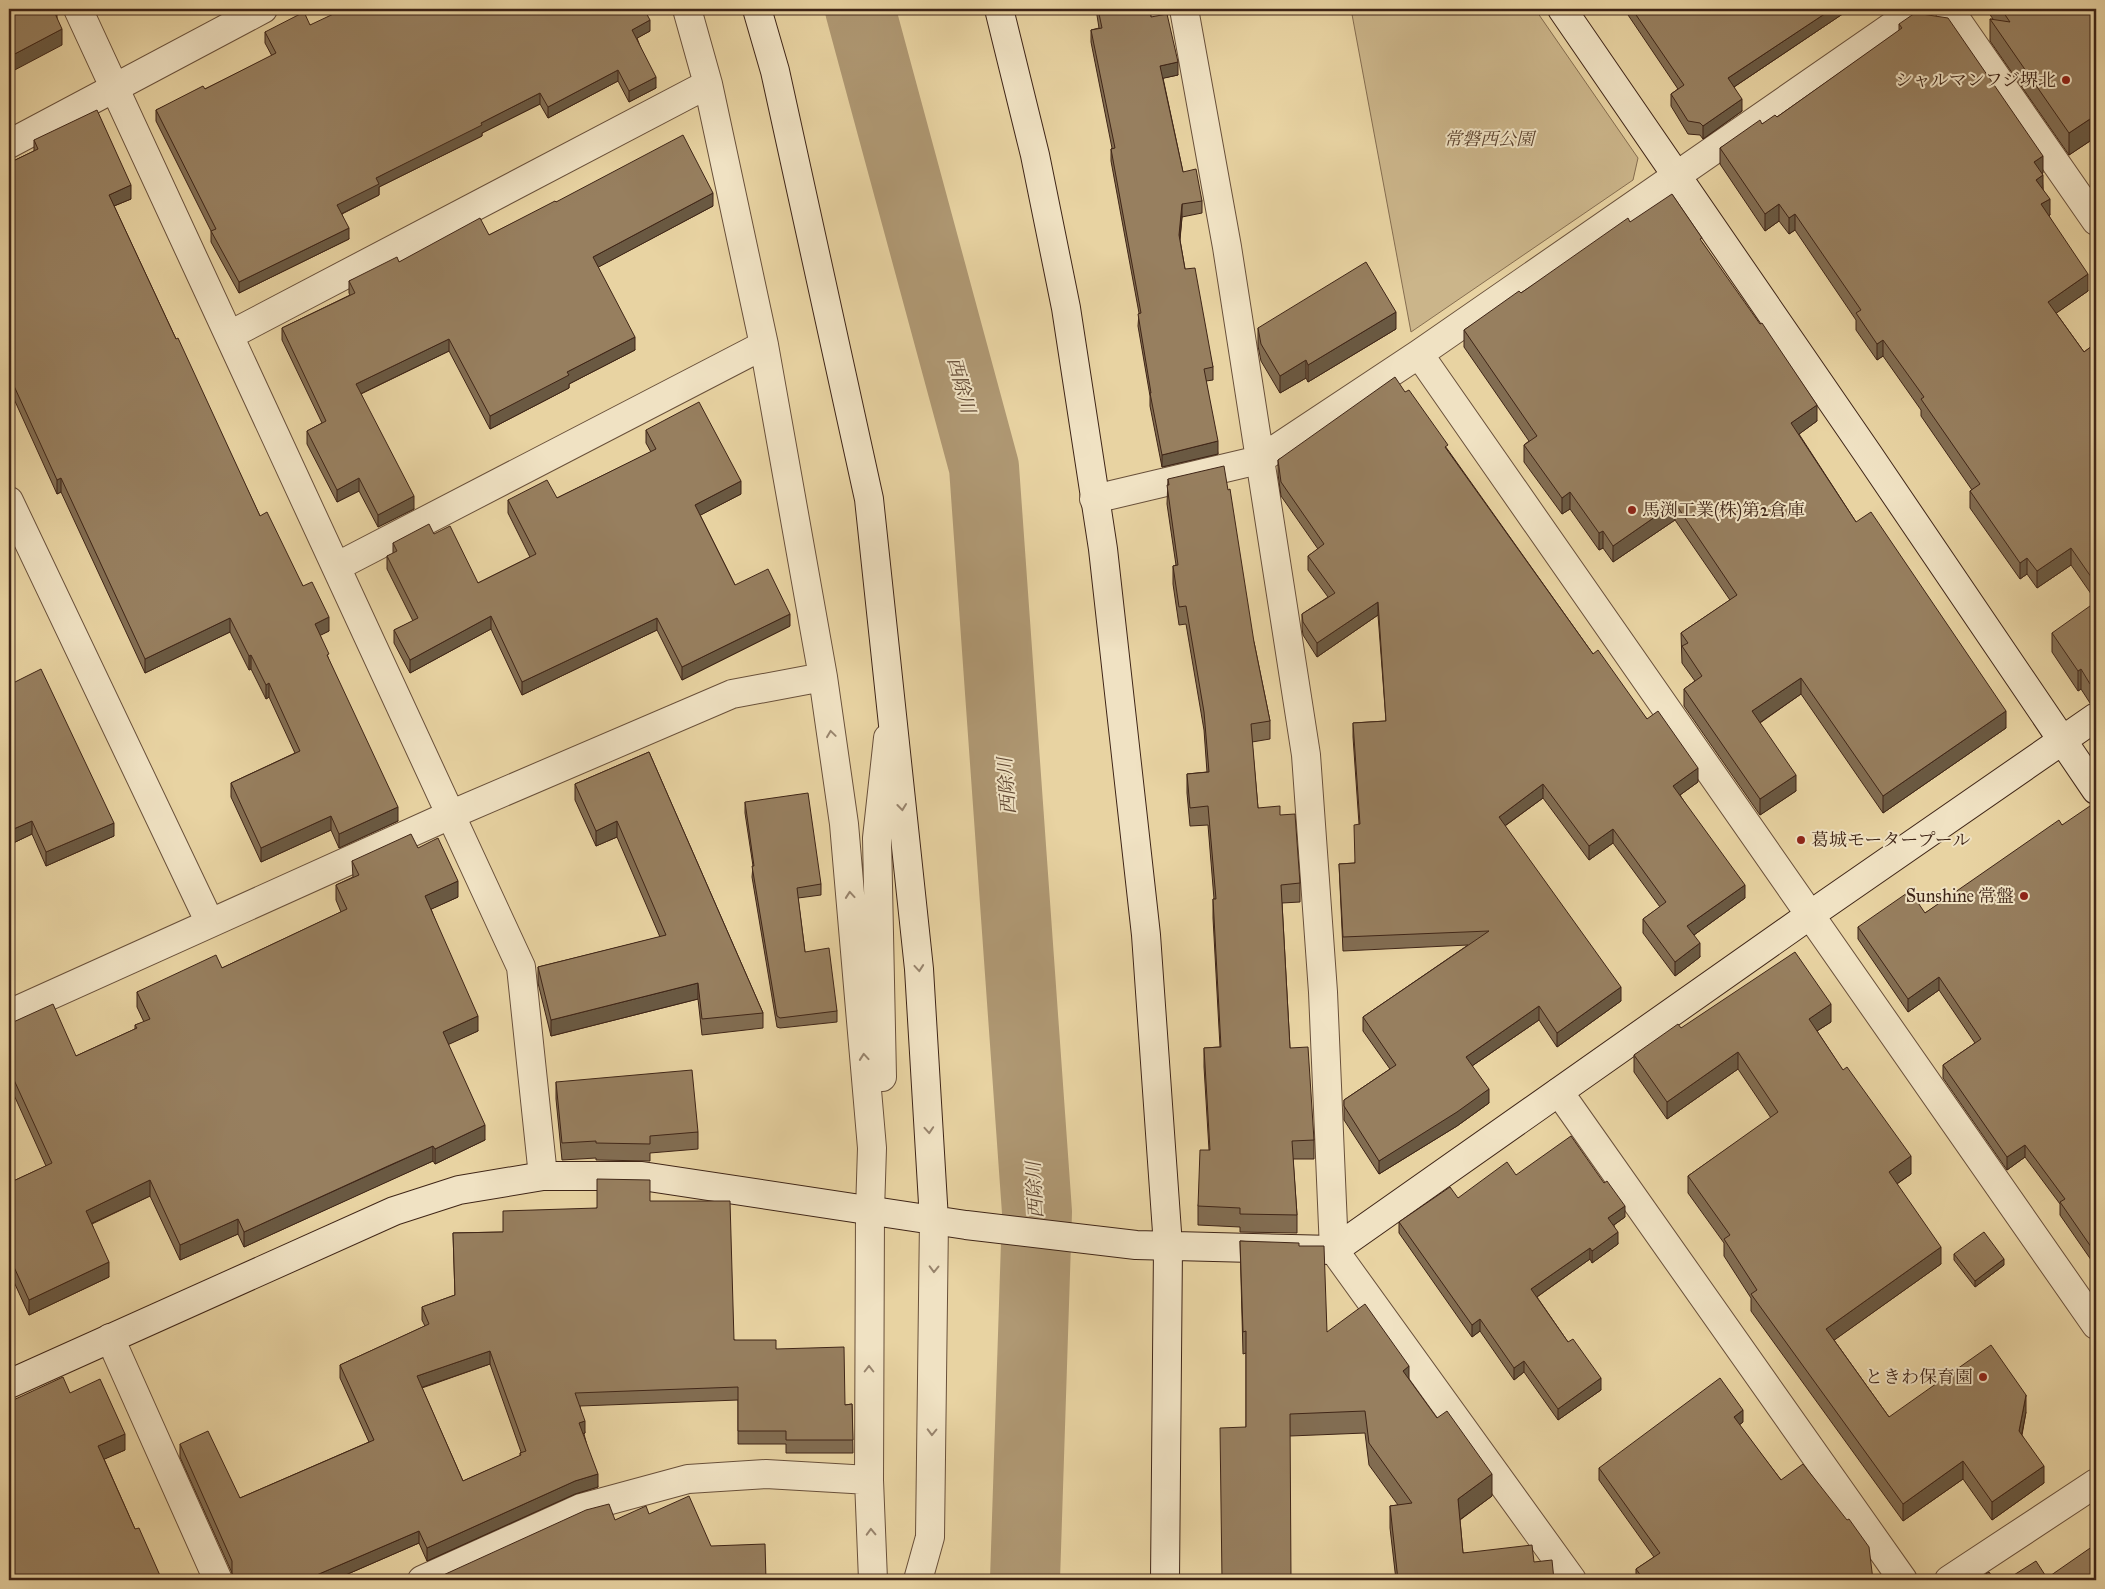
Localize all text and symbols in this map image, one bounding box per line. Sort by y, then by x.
place label: シャルマンフジ堺北 [1895,69,2056,91]
marker: シャルマンフジ堺北 [2060,74,2072,86]
park label: 常磐西公園 [1444,128,1537,150]
water label: 西除川 [943,355,981,418]
place label: 馬渕工業(株)第2倉庫 [1642,499,1805,522]
marker: 馬渕工業(株)第2倉庫 [1626,504,1638,516]
one-way arrow [826,730,837,738]
water label: 西除川 [993,755,1020,815]
one-way arrow [896,803,907,811]
place label: 葛城モータープール [1811,829,1970,851]
marker: 葛城モータープール [1795,834,1807,846]
place label: Sunshine 常盤 [1906,885,2014,907]
marker: Sunshine 常盤 [2018,890,2030,902]
one-way arrow [845,891,856,899]
one-way arrow [913,964,924,972]
one-way arrow [859,1053,870,1061]
one-way arrow [923,1127,934,1135]
water label: 西除川 [1021,1159,1047,1219]
one-way arrow [929,1266,939,1273]
one-way arrow [864,1365,874,1372]
place label: ときわ保育園 [1865,1366,1973,1388]
marker: ときわ保育園 [1977,1371,1989,1383]
one-way arrow [927,1428,937,1436]
one-way arrow [866,1527,876,1535]

